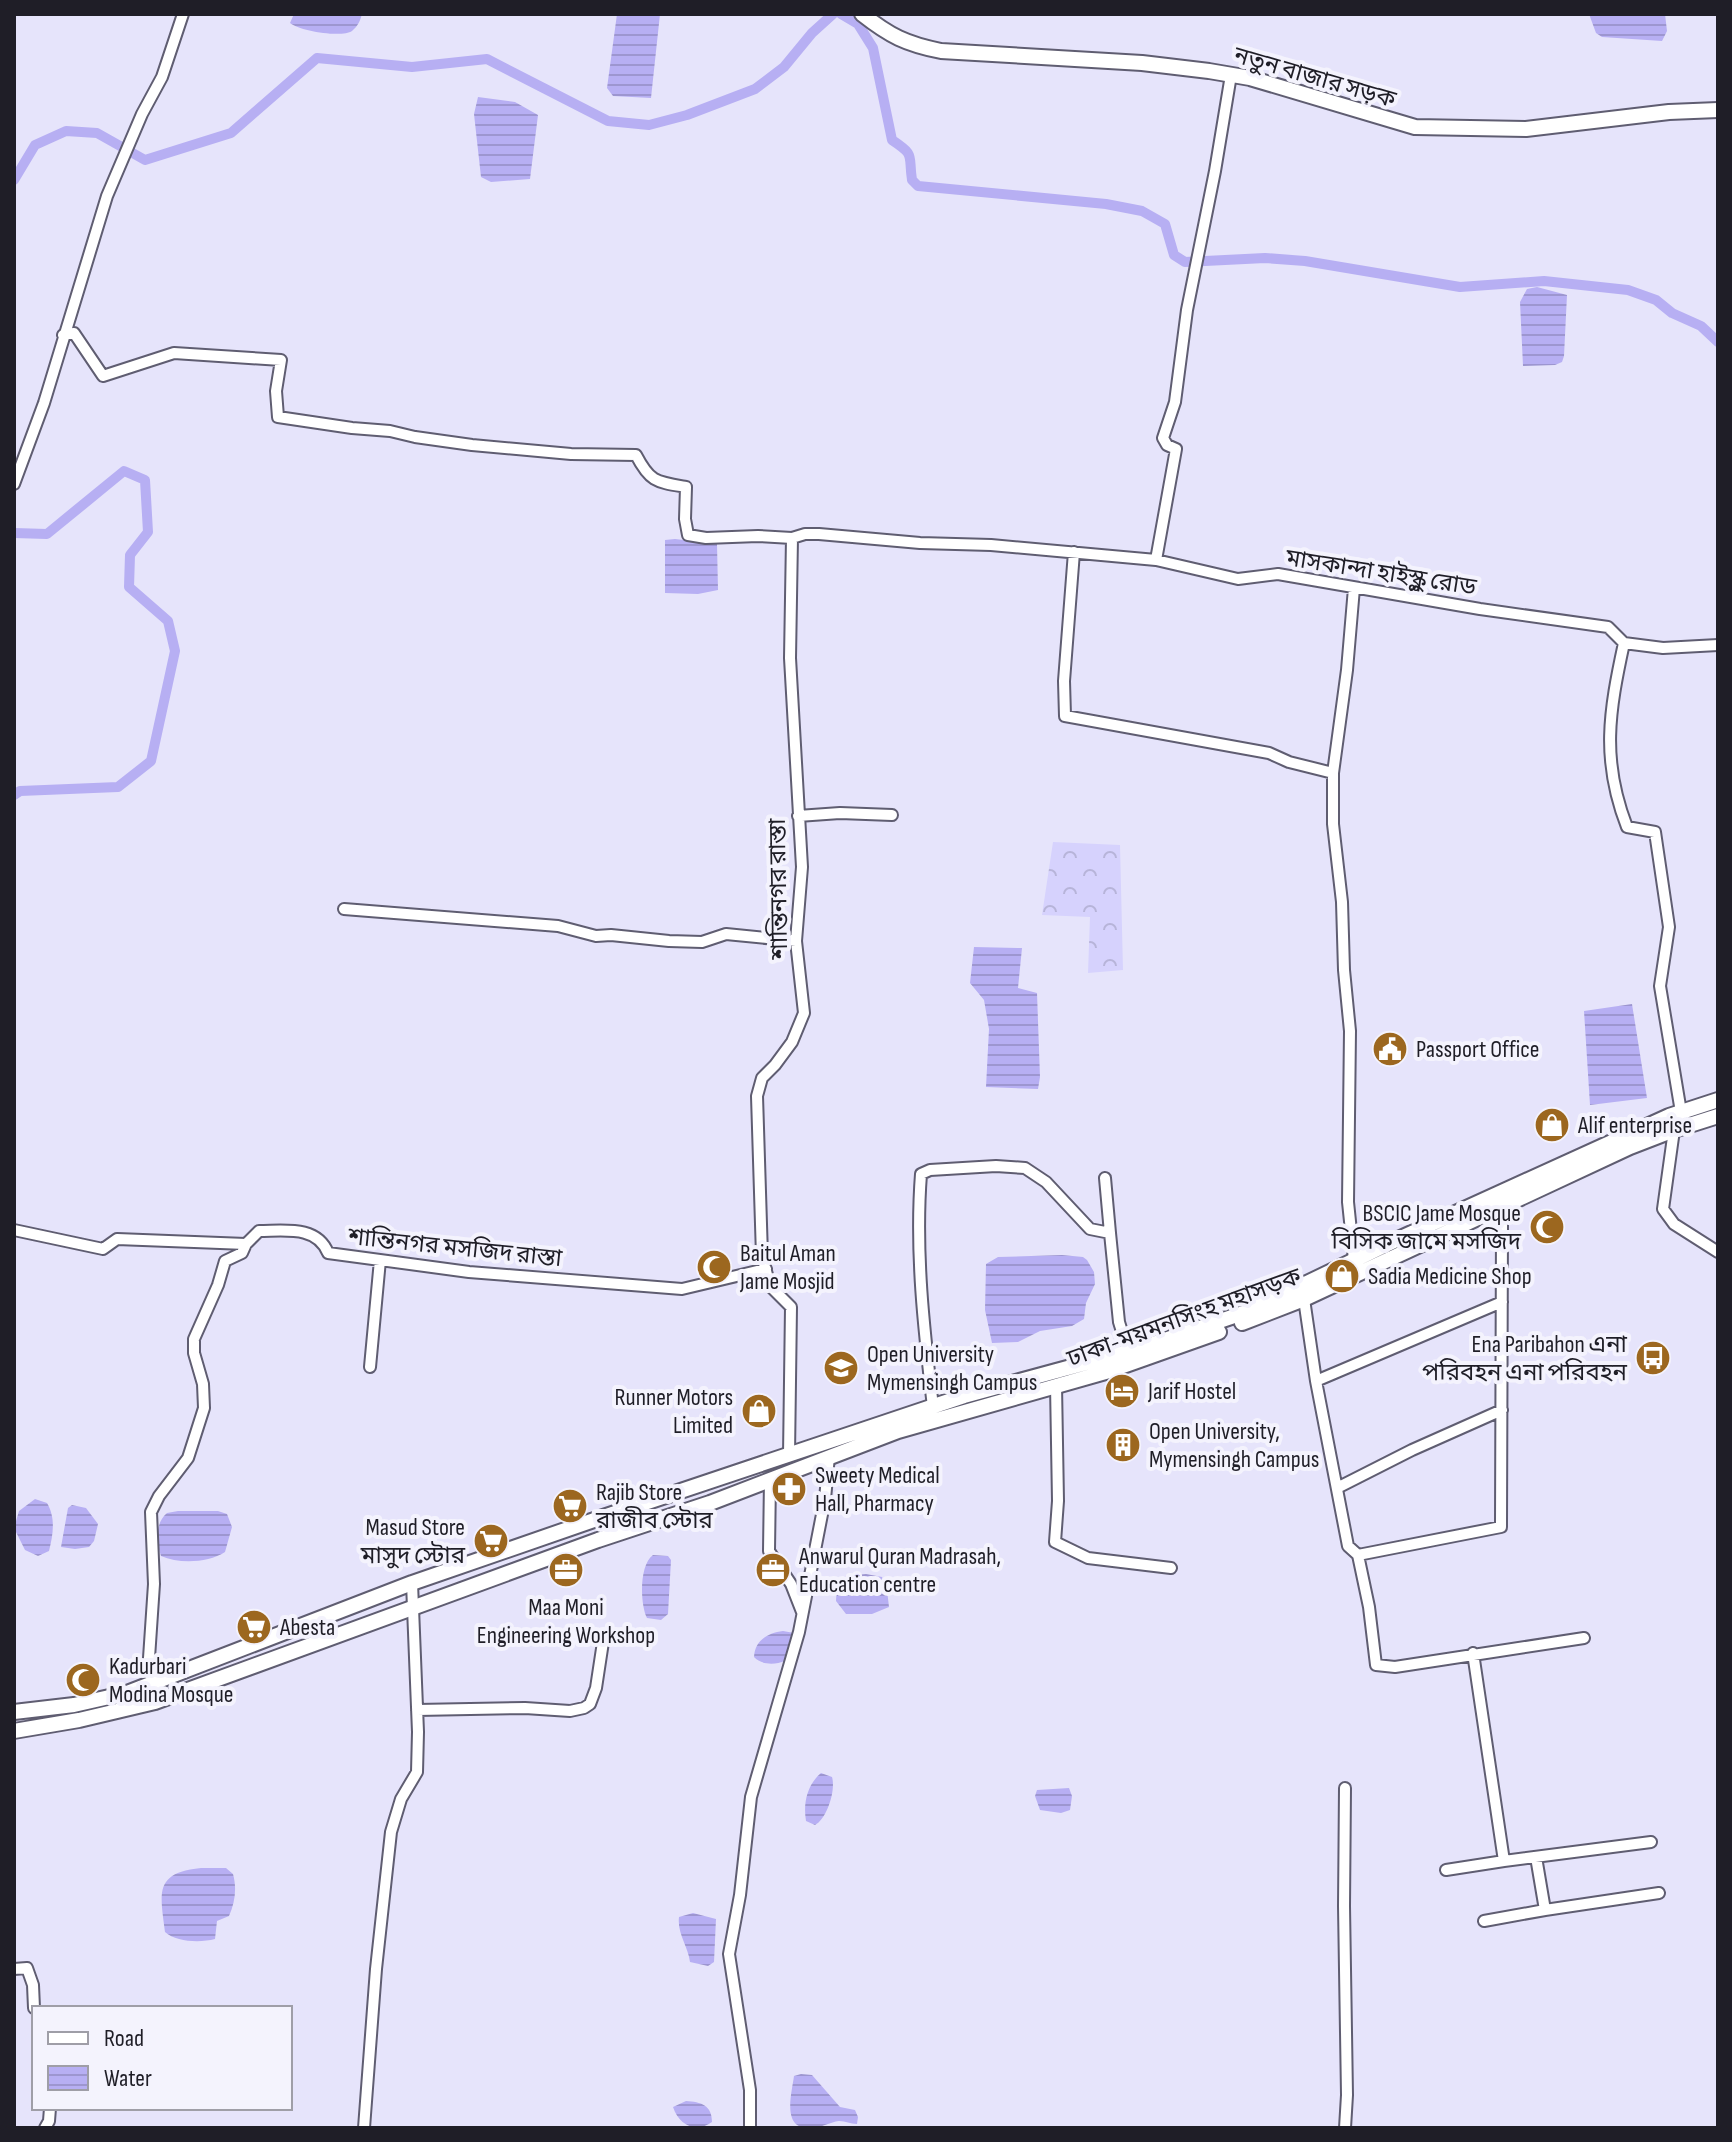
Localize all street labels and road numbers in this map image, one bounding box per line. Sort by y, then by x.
street label: নতুন বাজার সড়ক [1230,40,1400,115]
street label: মাসকান্দা হাইস্কুল রোড [1283,543,1479,602]
street label: শান্তিনগর রাস্তা [763,818,794,961]
street label: শান্তিনগর মসজিদ রাস্তা [346,1222,564,1273]
street label: ঢাকা-ময়মনসিংহ মহাসড়ক [1062,1261,1306,1374]

